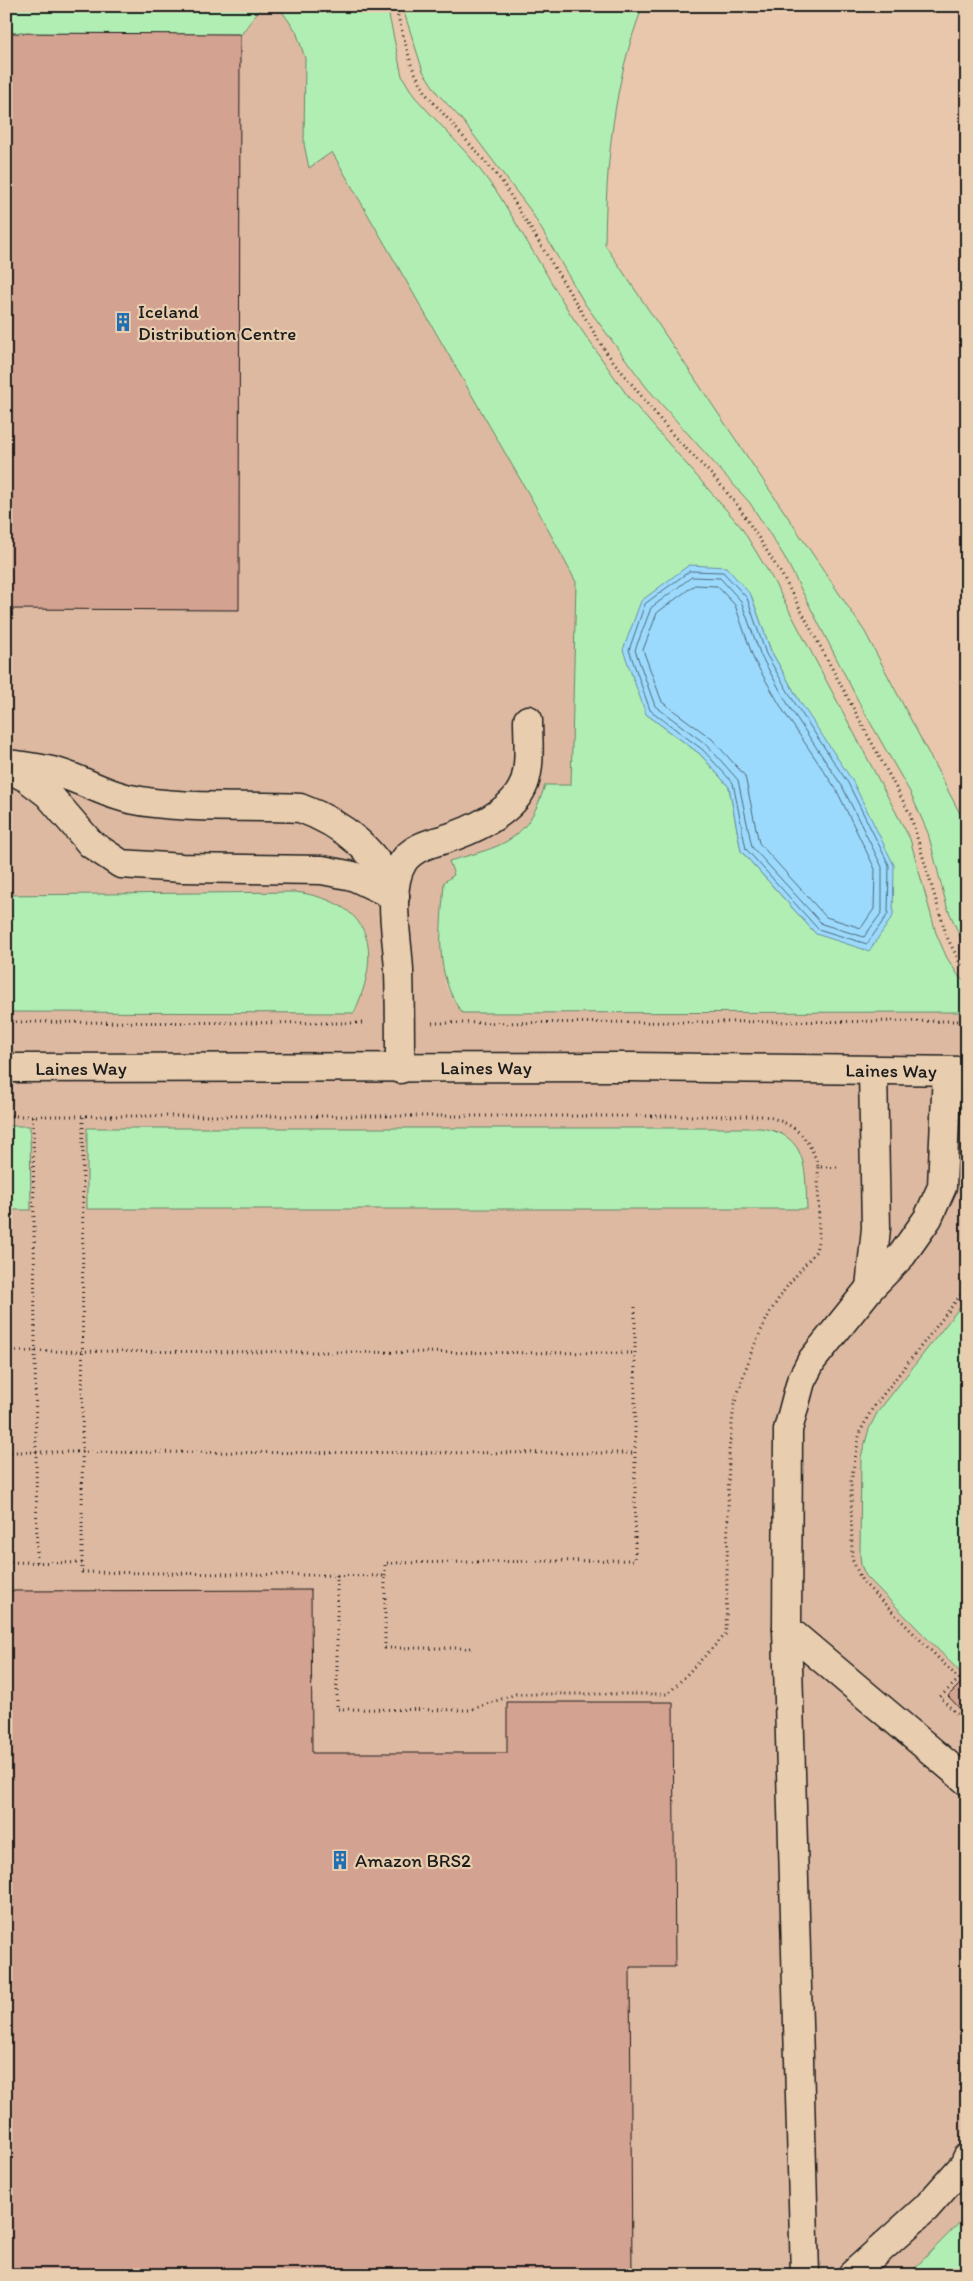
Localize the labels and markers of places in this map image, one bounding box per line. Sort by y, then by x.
place label: Iceland Distribution Centre [138,300,296,345]
building icon: Iceland Distribution Centre [112,311,134,333]
building icon: Amazon BRS2 [329,1849,351,1871]
place label: Amazon BRS2 [355,1849,471,1872]

